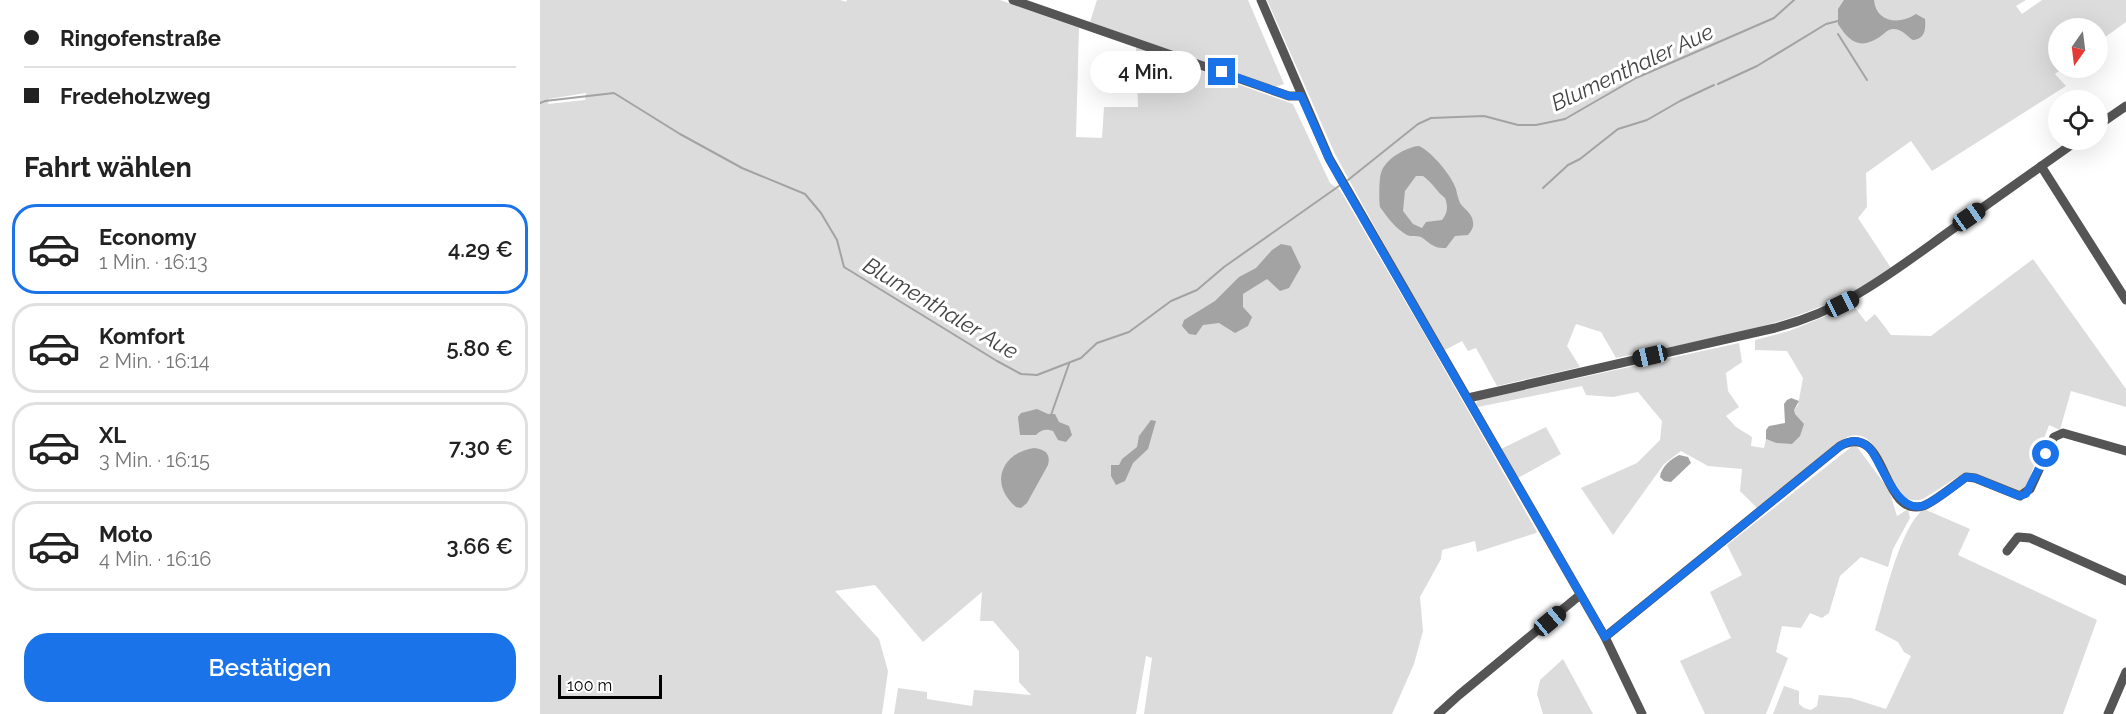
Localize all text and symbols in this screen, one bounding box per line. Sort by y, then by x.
water label: Blumenthaler Aue [1547,18,1717,116]
north arrow [2048,18,2108,78]
map controls [2048,18,2108,150]
text: Ringofenstraße [60,25,221,51]
callout: 4 Min. [1090,51,1201,93]
route end [1208,58,1235,85]
text: 4 Min. [1118,60,1173,84]
text: Fredeholzweg [60,83,211,109]
button: locate [2048,90,2108,150]
text: Fahrt wählen [24,152,192,183]
car [1949,199,1989,235]
icon: car [27,222,81,276]
text: Economy [99,224,197,250]
text: 4.29 € [448,236,513,262]
text: 1 Min. · 16:13 [99,250,208,274]
water label: Blumenthaler Aue [859,252,1023,365]
car [1822,288,1862,320]
icon: car [27,321,81,375]
text: Komfort [99,323,185,349]
text: 5.80 € [446,335,513,361]
car [1630,343,1670,369]
text: 2 Min. · 16:14 [99,349,210,373]
icon: car [27,420,81,474]
text: XL [99,422,126,448]
text: 7.30 € [449,434,513,460]
route start [2032,440,2059,467]
text: 3 Min. · 16:15 [99,448,210,472]
icon: car [27,519,81,573]
text: Moto [99,521,153,547]
text: 3.66 € [447,533,513,559]
text: 4 Min. · 16:16 [99,547,211,571]
car [1530,603,1570,639]
button: Bestätigen [24,633,516,702]
scale bar [558,672,662,700]
text: 100 m [567,676,612,695]

